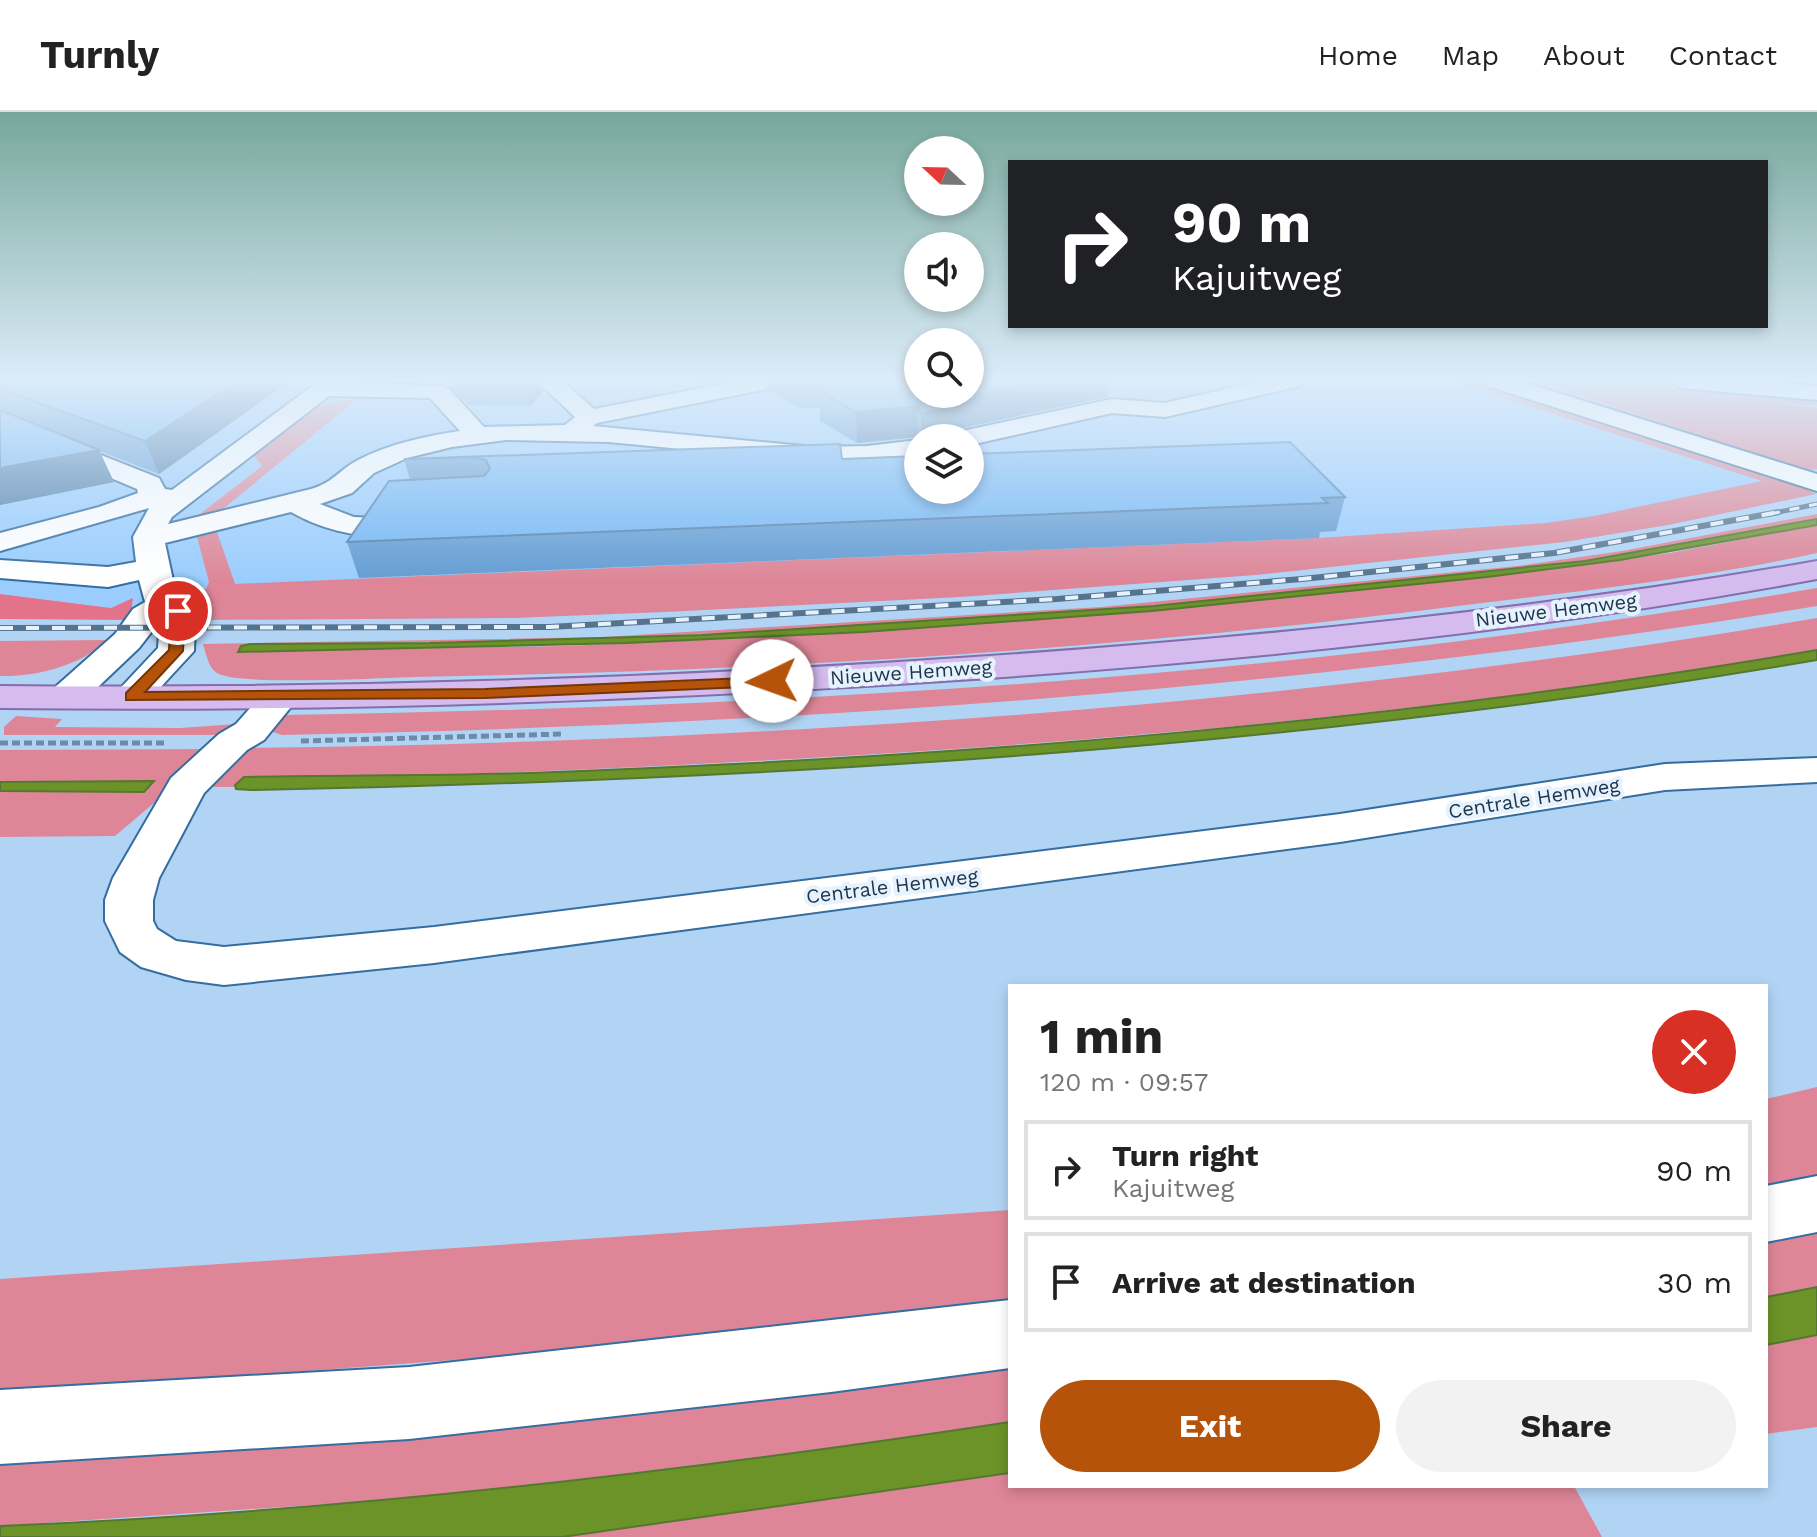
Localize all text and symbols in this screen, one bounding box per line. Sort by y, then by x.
text: Turnly [40,33,159,77]
text: Home [1318,39,1398,72]
text: Map [1442,39,1499,72]
text: About [1543,39,1625,72]
text: Contact [1669,39,1777,72]
north arrow [904,136,984,216]
map controls [904,136,984,504]
text: 90 m [1172,190,1311,256]
icon: right [1040,192,1144,296]
button: sound [904,232,984,312]
text: Kajuitweg [1172,257,1341,299]
button: search [904,328,984,408]
button: layers [904,424,984,504]
pin [144,577,212,645]
street label: Nieuwe Hemweg [1474,588,1638,632]
icon: arrive [156,589,200,633]
position arrow [730,639,814,723]
street label: Nieuwe Hemweg [829,654,993,690]
street label: Centrale Hemweg [1447,773,1622,823]
street label: Centrale Hemweg [805,863,980,908]
text: 1 min [1040,1008,1163,1065]
button: close [1652,1010,1736,1094]
text: 120 m · 09:57 [1040,1067,1208,1097]
text: Turn right [1112,1138,1258,1173]
icon: right [1044,1148,1088,1192]
text: 90 m [1656,1153,1732,1188]
text: Kajuitweg [1112,1173,1234,1203]
icon: arrive [1044,1260,1088,1304]
text: Arrive at destination [1112,1265,1416,1300]
text: 30 m [1657,1265,1732,1300]
button: Exit [1040,1380,1380,1472]
button: Share [1396,1380,1736,1472]

